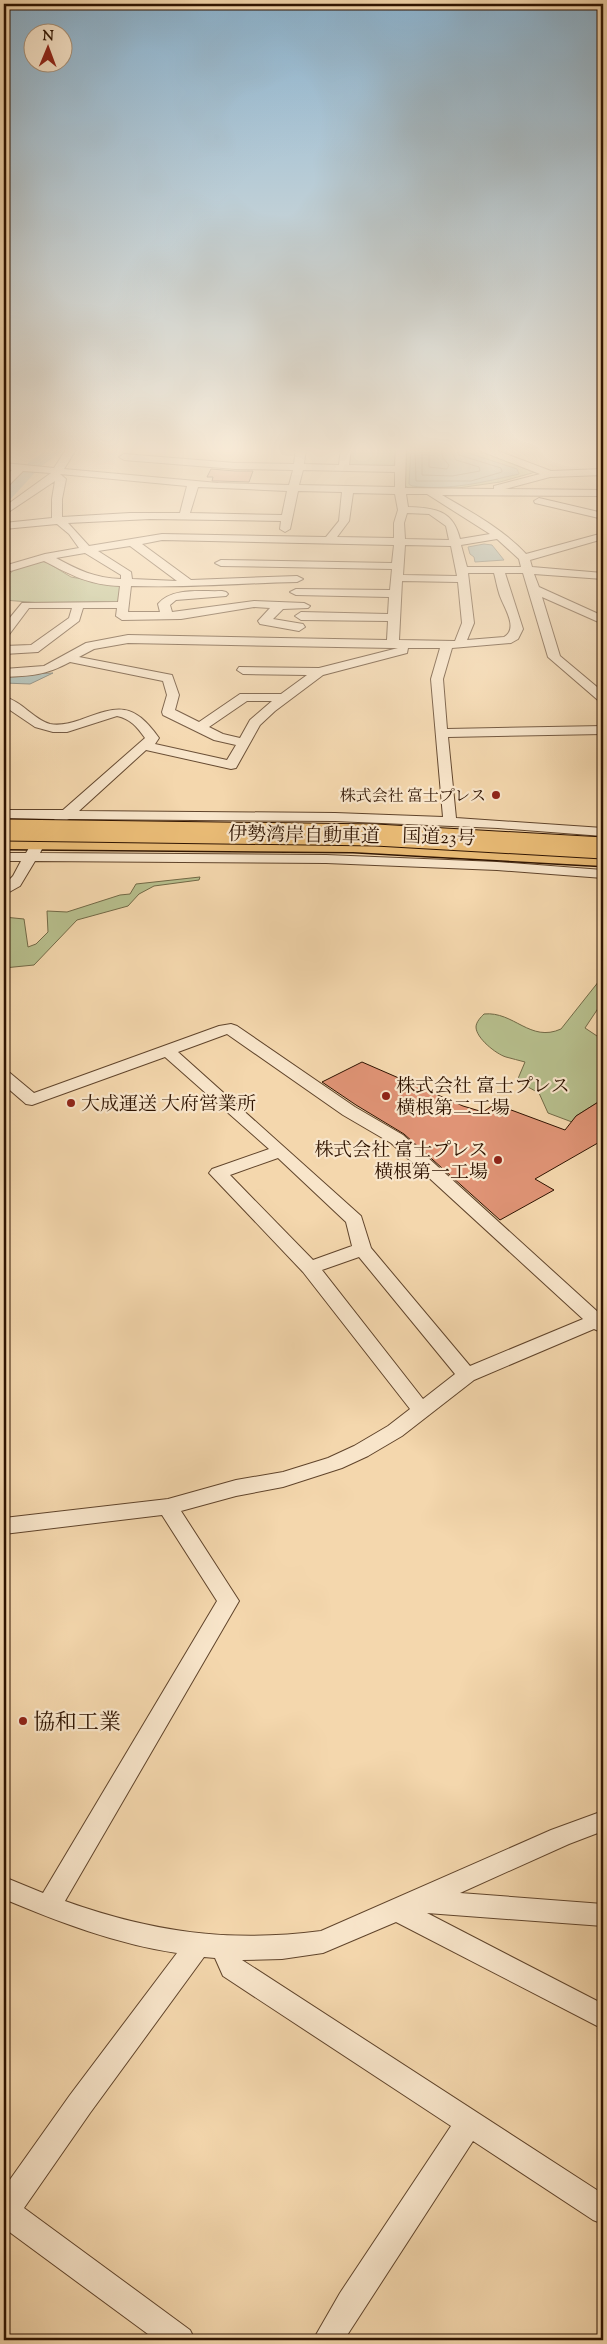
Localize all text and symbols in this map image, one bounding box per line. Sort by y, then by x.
north arrow [22,22,72,72]
text: N [42,27,54,47]
place label: 株式会社 富士プレス [340,786,486,809]
marker: 株式会社 富士プレス [490,789,502,801]
street label: 伊勢湾岸自動車道 [228,822,380,851]
street label: 国道23号 [402,824,476,853]
place label: 株式会社 富士プレス 横根第二工場 [396,1074,570,1123]
marker: 株式会社 富士プレス 横根第二工場 [380,1090,392,1102]
place label: 大成運送 大府営業所 [81,1092,256,1119]
marker: 大成運送 大府営業所 [65,1097,77,1109]
place label: 株式会社 富士プレス 横根第一工場 [314,1138,488,1187]
marker: 株式会社 富士プレス 横根第一工場 [492,1154,504,1166]
place label: 協和工業 [33,1708,121,1740]
marker: 協和工業 [17,1715,29,1727]

